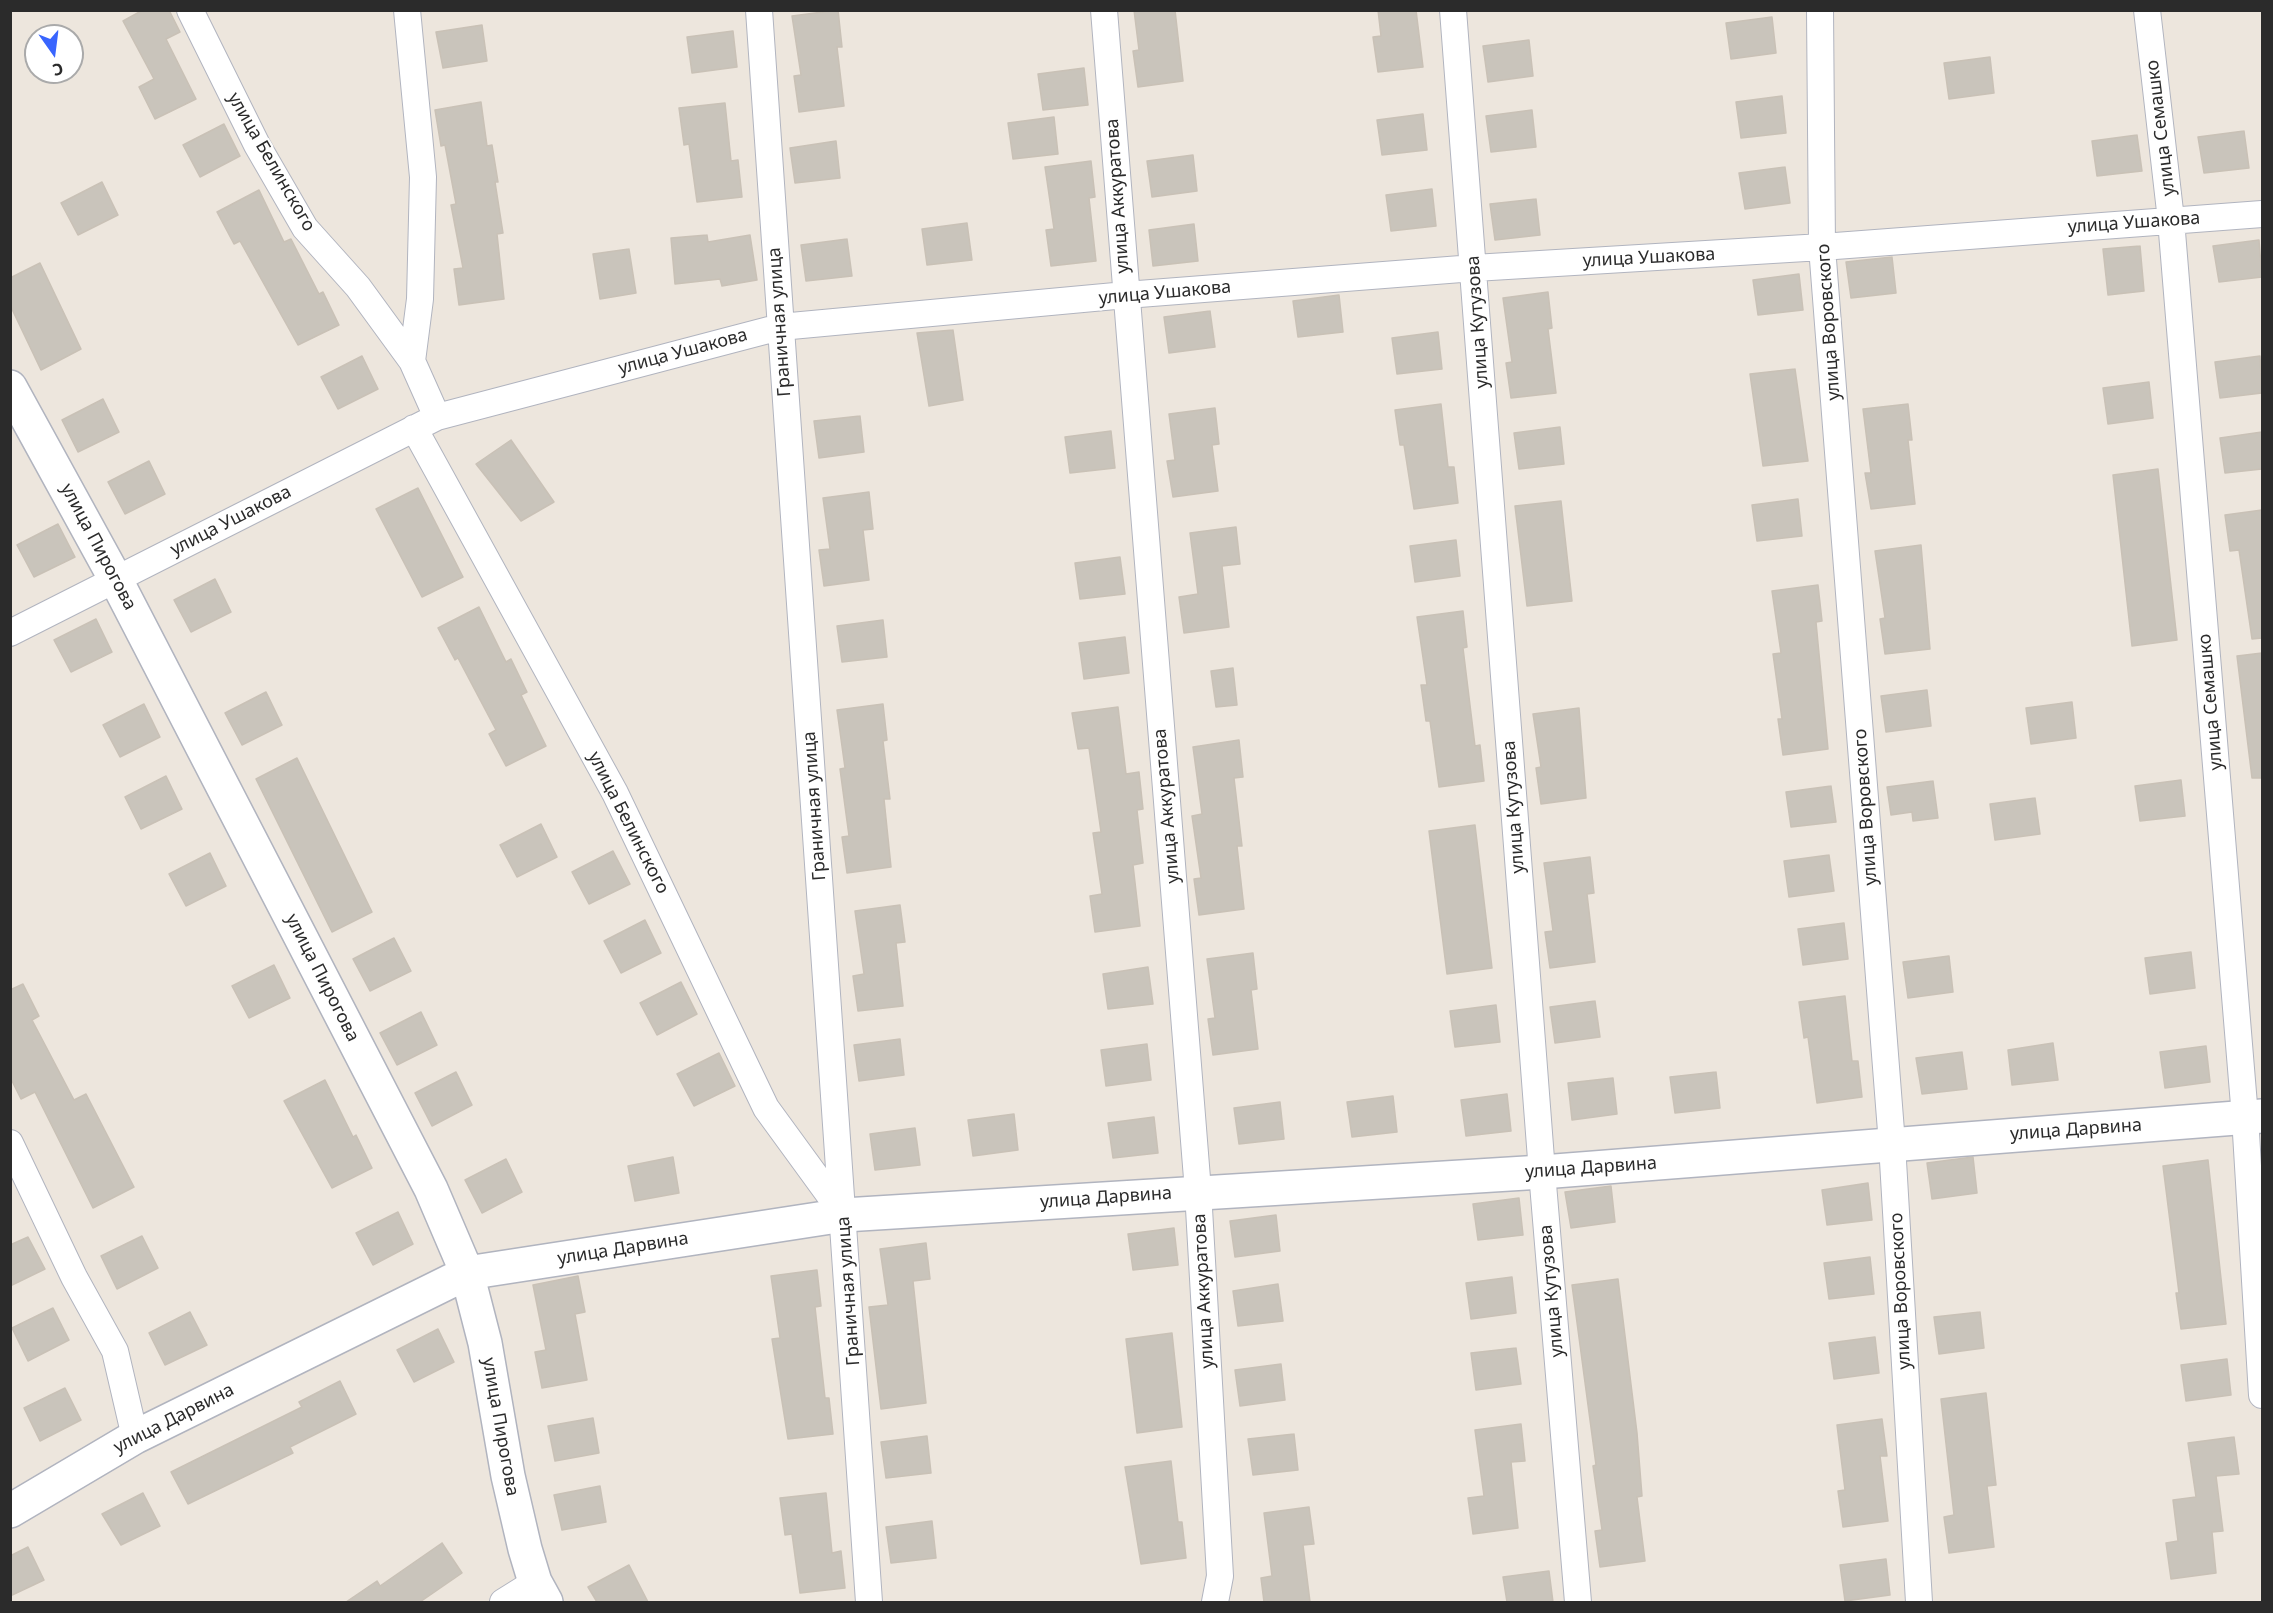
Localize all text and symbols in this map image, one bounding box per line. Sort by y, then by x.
north arrow [24,24,84,84]
text: С [50,58,66,81]
street label: улица Семашко [2142,59,2180,197]
street label: улица Белинского [222,89,320,235]
street label: улица Аккуратова [1102,118,1134,274]
street label: улица Ушакова [2067,208,2201,238]
street label: улица Воровского [1813,243,1845,401]
street label: улица Ушакова [1582,244,1716,272]
street label: Граничная улица [764,247,796,397]
street label: улица Кутузова [1463,255,1493,389]
street label: улица Ушакова [1098,276,1232,310]
street label: улица Ушакова [616,324,750,380]
street label: улица Пирогова [56,480,140,614]
street label: улица Ушакова [167,481,295,561]
street label: улица Семашко [2194,633,2228,771]
street label: улица Аккуратова [1149,728,1185,884]
street label: улица Воровского [1850,728,1882,886]
street label: Граничная улица [799,731,831,881]
street label: улица Кутузова [1499,740,1529,874]
street label: улица Белинского [583,748,673,898]
street label: улица Пирогова [281,911,363,1045]
street label: улица Дарвина [2009,1115,2143,1145]
street label: улица Дарвина [1524,1153,1658,1183]
street label: улица Дарвина [1039,1183,1173,1213]
street label: улица Воровского [1886,1212,1916,1370]
street label: улица Аккуратова [1189,1213,1219,1369]
street label: Граничная улица [833,1216,865,1366]
street label: улица Кутузова [1535,1224,1569,1358]
street label: улица Дарвина [556,1228,690,1270]
street label: улица Пирогова [477,1356,523,1498]
street label: улица Дарвина [110,1379,238,1459]

